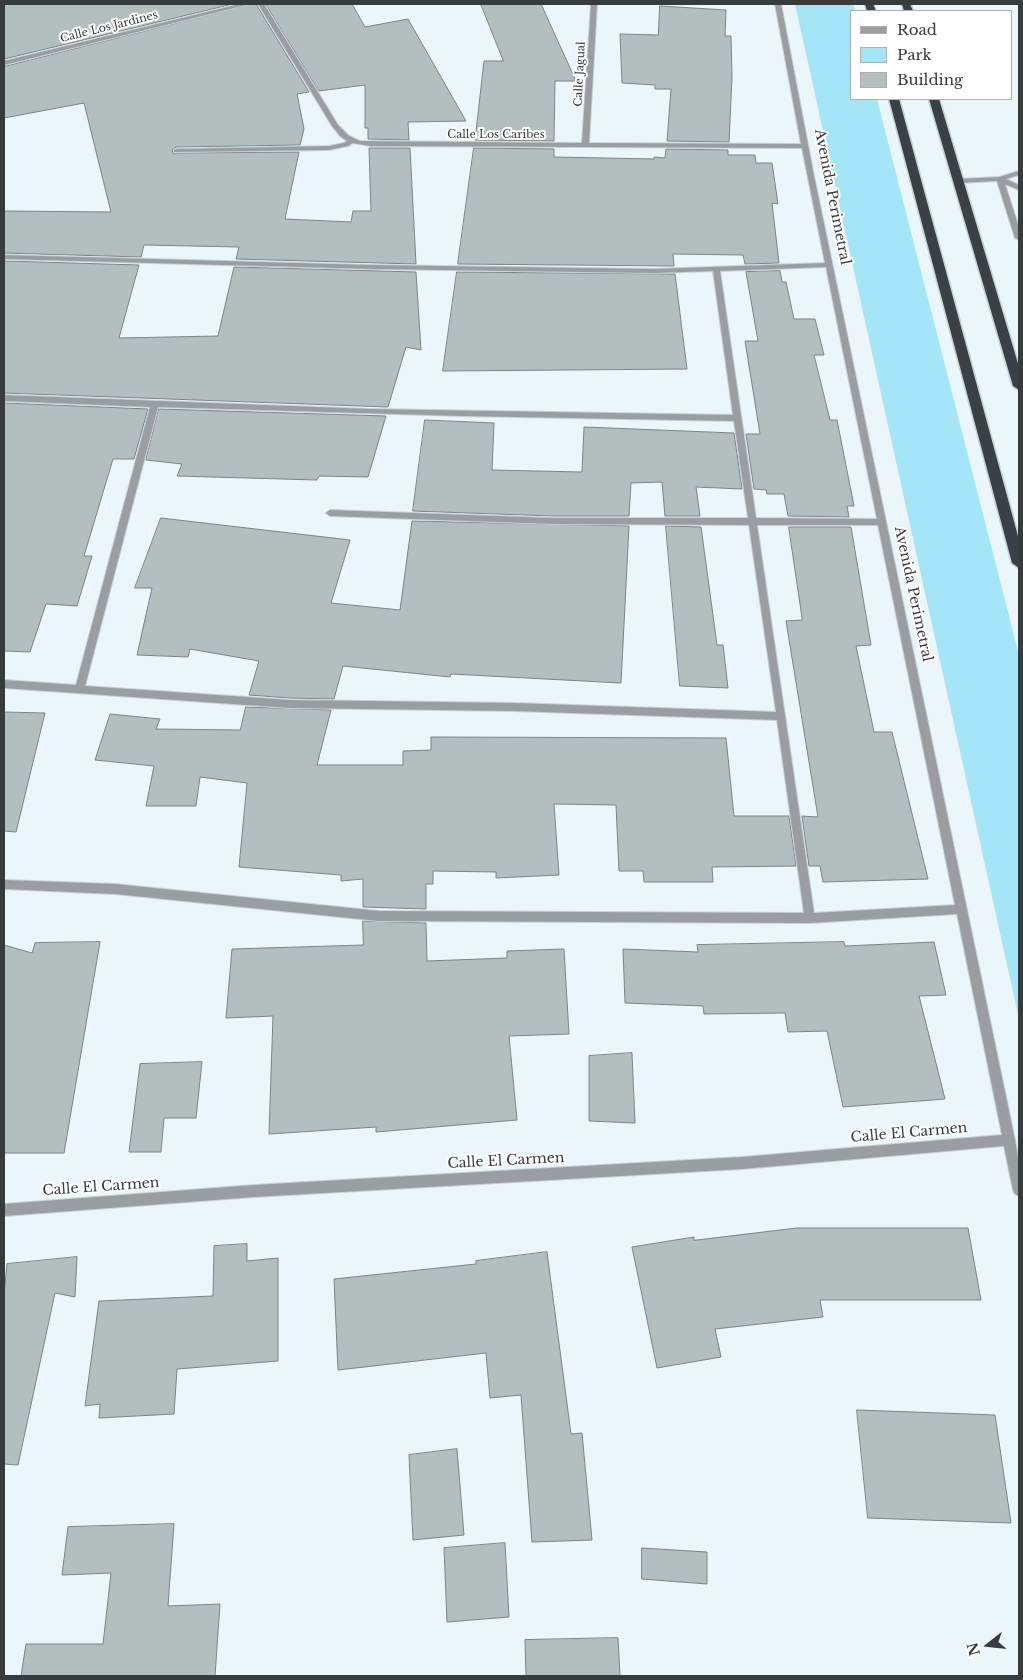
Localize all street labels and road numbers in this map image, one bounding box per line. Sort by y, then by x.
street label: Calle Los Jardines [59,8,159,46]
street label: Calle Jagual [572,41,588,107]
street label: Calle Los Caribes [447,128,545,142]
street label: Avenida Perimetral [811,128,853,266]
street label: Avenida Perimetral [890,525,936,663]
street label: Calle El Carmen [850,1120,968,1146]
street label: Calle El Carmen [447,1150,565,1172]
street label: Calle El Carmen [42,1175,160,1199]

